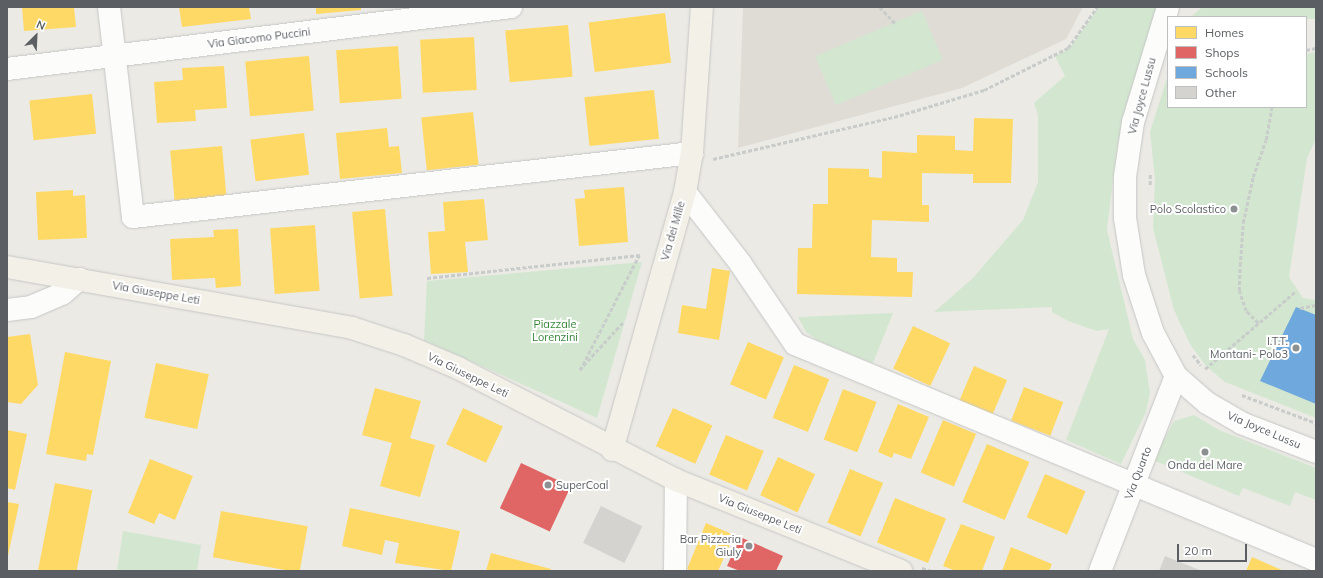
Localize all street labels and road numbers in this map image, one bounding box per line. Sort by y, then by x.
street label: Via Giacomo Puccini [207,25,311,51]
street label: Via Joyce Lussu [1125,56,1159,136]
street label: Via dei Mille [658,200,688,262]
street label: Via Giuseppe Leti [111,279,201,307]
street label: Via Giuseppe Leti [425,350,511,400]
street label: Via Joyce Lussu [1225,408,1303,452]
street label: Via Quarto [1122,445,1154,501]
street label: Via Giuseppe Leti [716,491,804,537]

